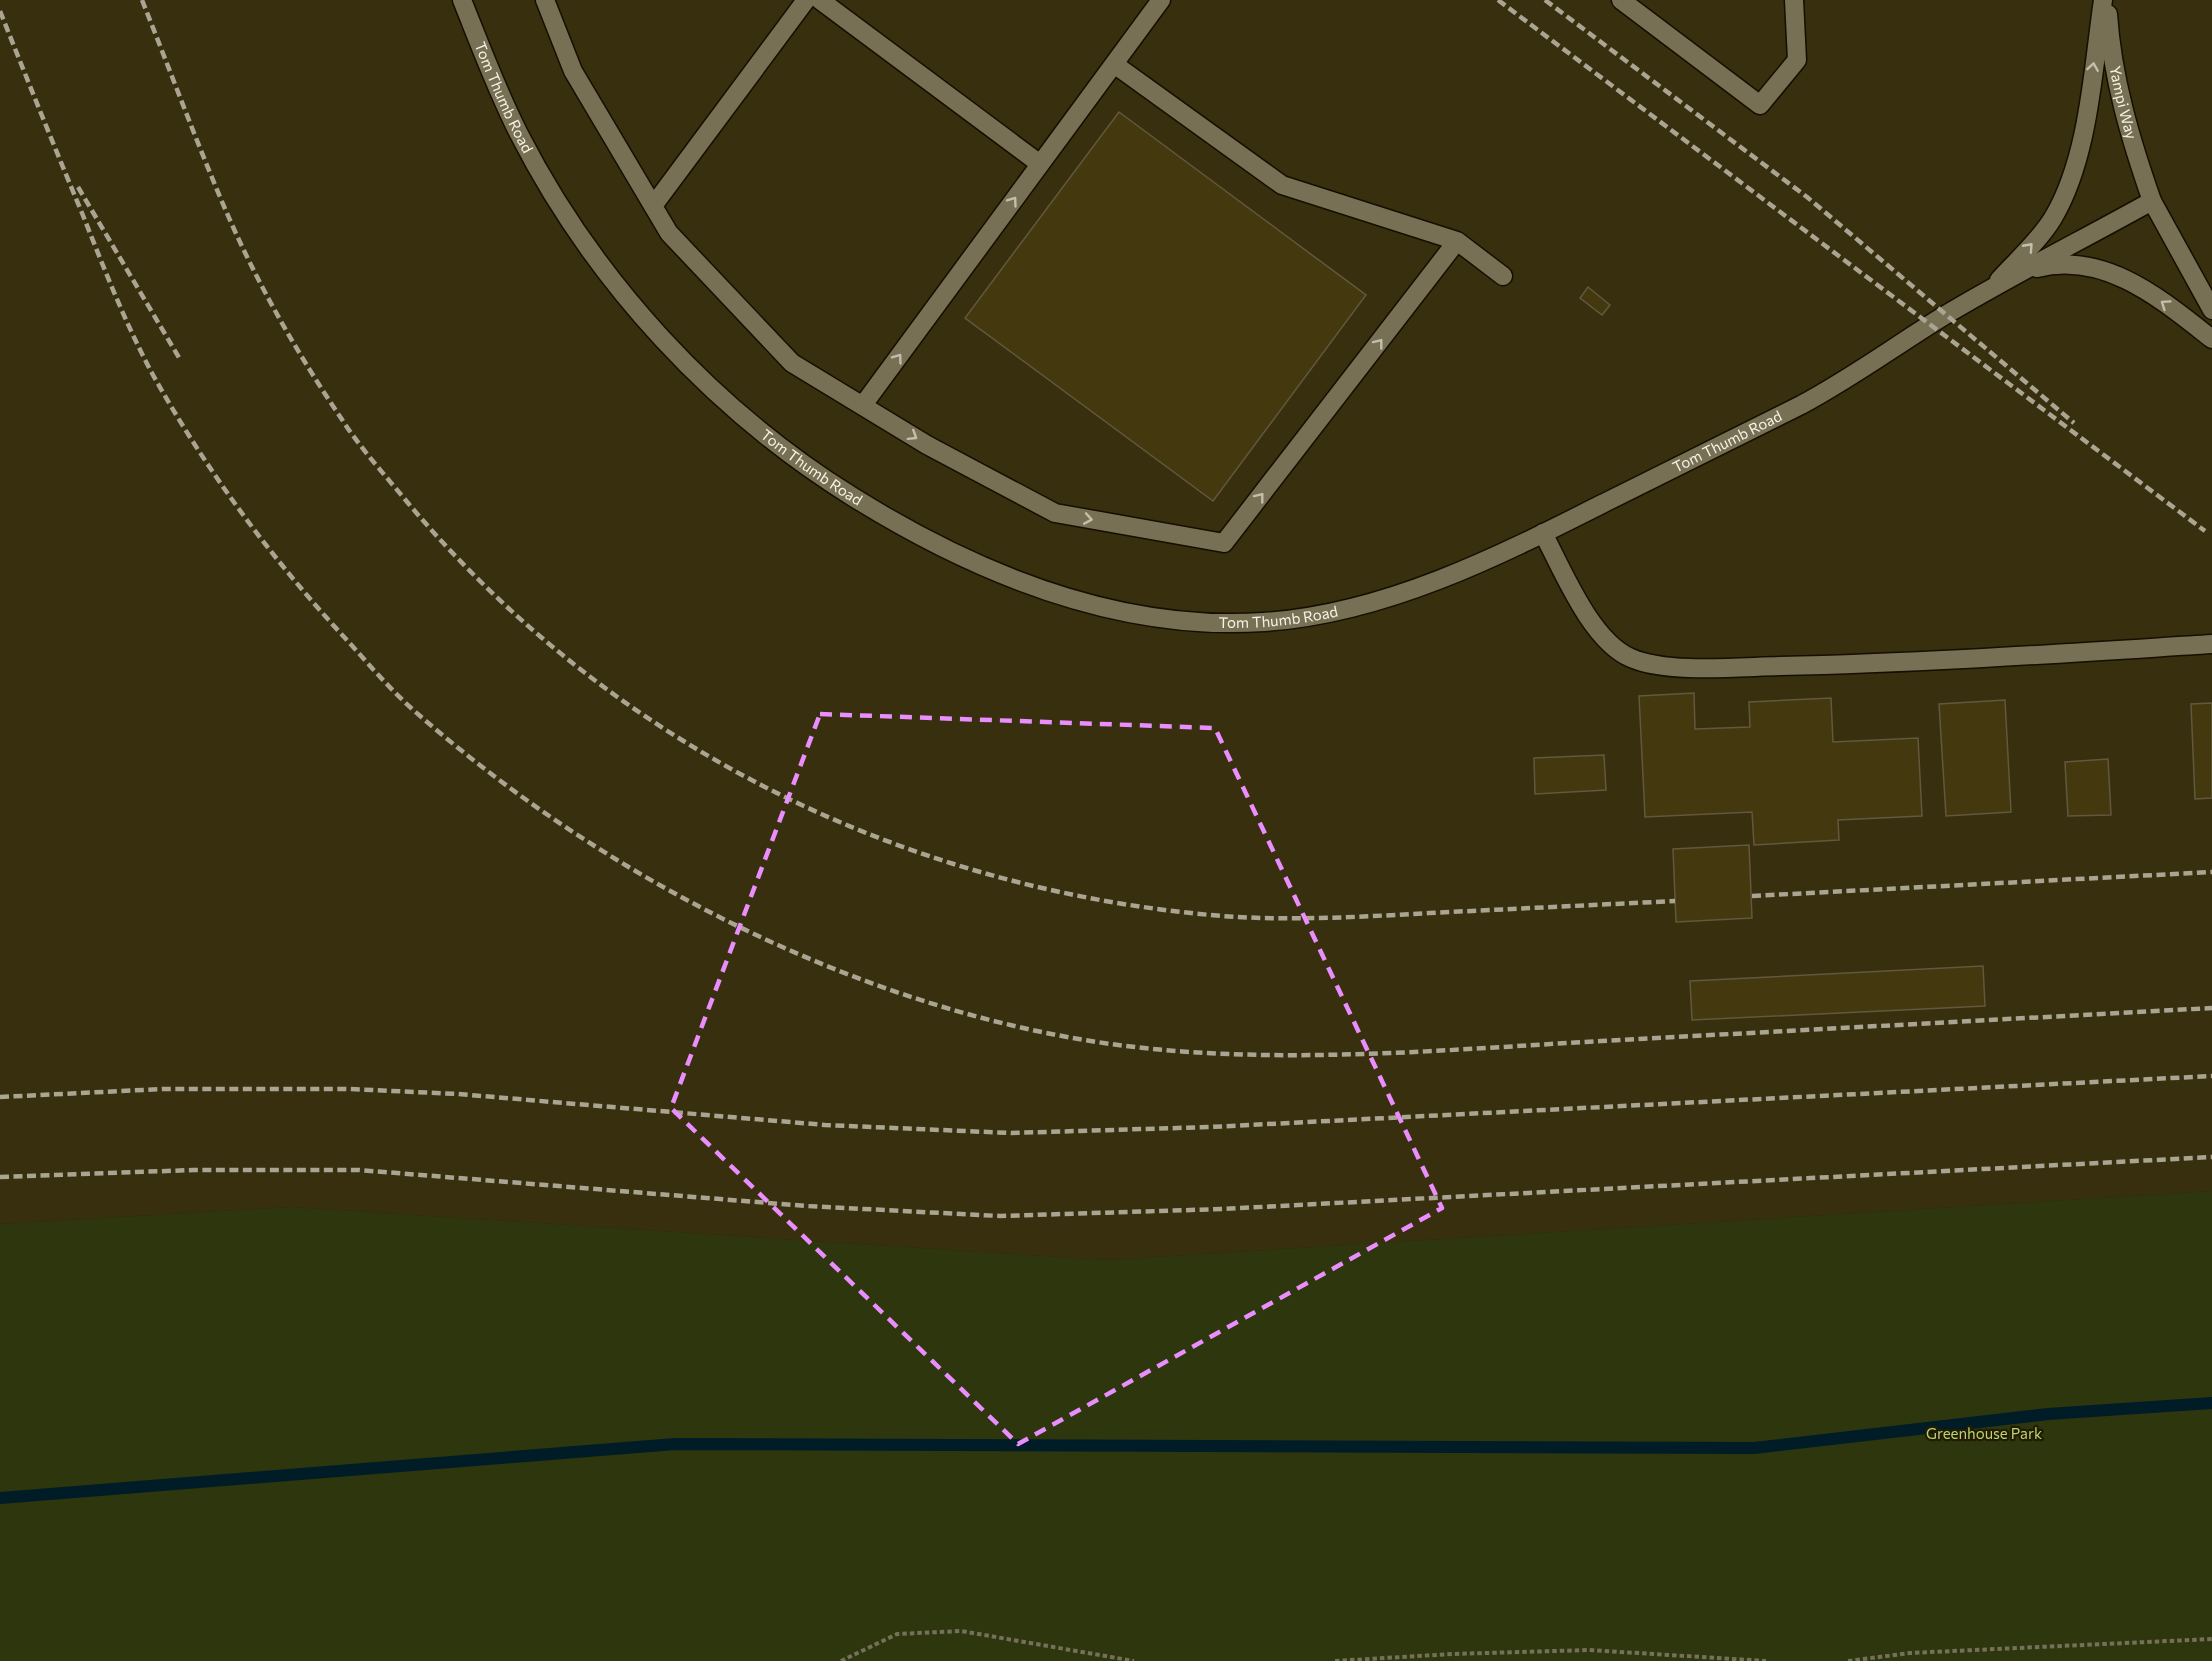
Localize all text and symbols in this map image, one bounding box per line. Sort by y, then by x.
street label: Tom Thumb Road [471,39,537,156]
one-way arrow [2087,62,2099,71]
street label: Yampi Way [2106,64,2141,141]
one-way arrow [1006,197,1017,208]
one-way arrow [2022,243,2033,254]
one-way arrow [2161,300,2172,311]
one-way arrow [1371,338,1382,349]
one-way arrow [891,354,902,365]
street label: Tom Thumb Road [1669,406,1785,476]
street label: Tom Thumb Road [758,425,866,509]
one-way arrow [907,429,917,441]
one-way arrow [1252,493,1263,504]
one-way arrow [1083,512,1093,525]
street label: Tom Thumb Road [1218,601,1339,631]
park label: Greenhouse Park [1926,1424,2042,1442]

